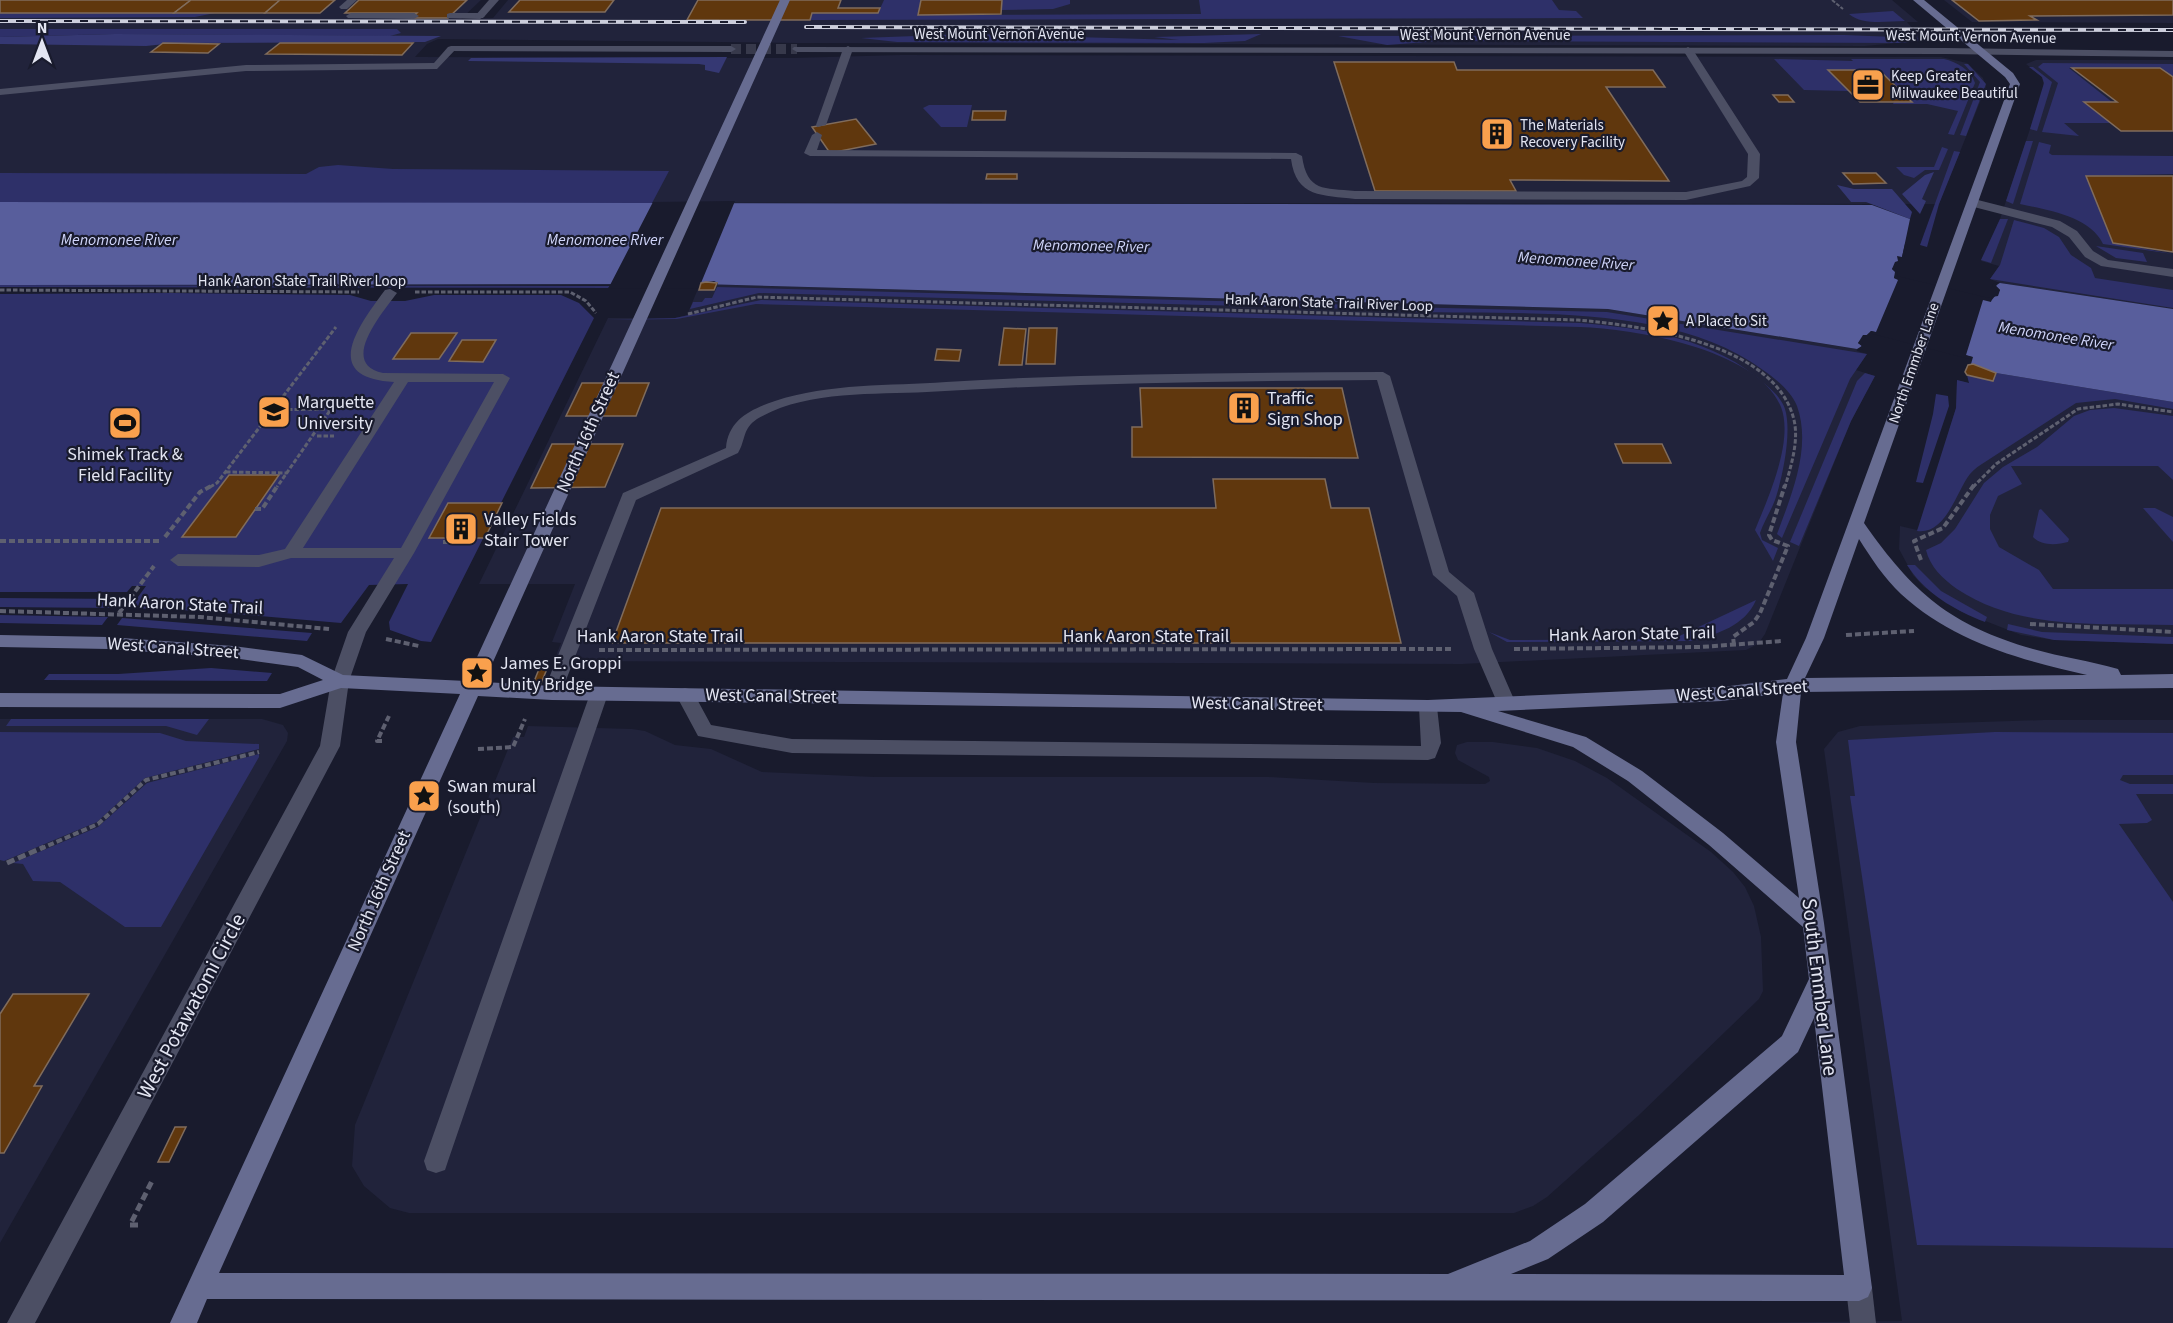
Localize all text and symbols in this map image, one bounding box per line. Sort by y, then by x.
north arrow [12,12,72,72]
text: N [37,17,47,39]
street label: West Mount Vernon Avenue [914,24,1084,45]
street label: West Mount Vernon Avenue [1400,25,1570,46]
street label: West Mount Vernon Avenue [1885,25,2057,49]
place label: Keep Greater Milwaukee Beautiful [1891,66,2018,104]
office icon: Keep Greater Milwaukee Beautiful [1850,67,1886,103]
place label: The Materials Recovery Facility [1520,115,1625,153]
building icon: The Materials Recovery Facility [1479,116,1515,152]
water label: Menomonee River [61,229,179,251]
water label: Menomonee River [547,229,665,251]
water label: Menomonee River [1033,234,1151,258]
water label: Menomonee River [1517,246,1636,276]
street label: Hank Aaron State Trail River Loop [198,271,406,292]
street label: Hank Aaron State Trail River Loop [1225,289,1433,317]
street label: North Emmber Lane [1883,300,1945,426]
place icon: A Place to Sit [1645,303,1681,339]
place label: A Place to Sit [1686,311,1767,332]
water label: Menomonee River [1997,316,2117,356]
street label: North 16th Street [550,368,626,496]
place label: Traffic Sign Shop [1267,386,1343,432]
place label: Marquette University [297,390,374,436]
building icon: Traffic Sign Shop [1226,390,1262,426]
school or university icon: Marquette University [256,394,292,430]
sports icon: Shimek Track & Field Facility [107,405,143,441]
place label: Shimek Track & Field Facility [67,442,183,488]
place label: Valley Fields Stair Tower [484,507,577,553]
building icon: Valley Fields Stair Tower [443,511,479,547]
street label: Hank Aaron State Trail [96,587,264,621]
street label: Hank Aaron State Trail [1549,620,1715,648]
street label: Hank Aaron State Trail [577,624,743,649]
street label: Hank Aaron State Trail [1063,624,1229,649]
street label: West Canal Street [107,631,239,665]
place label: James E. Groppi Unity Bridge [500,651,622,697]
place icon: James E. Groppi Unity Bridge [459,655,495,691]
street label: West Canal Street [1676,674,1808,708]
street label: West Canal Street [705,682,837,710]
street label: West Canal Street [1191,690,1323,718]
place label: Swan mural (south) [447,774,536,820]
place icon: Swan mural (south) [406,778,442,814]
street label: North 16th Street [341,827,417,955]
street label: South Emmber Lane [1794,896,1846,1078]
street label: West Potawatomi Circle [129,908,253,1104]

